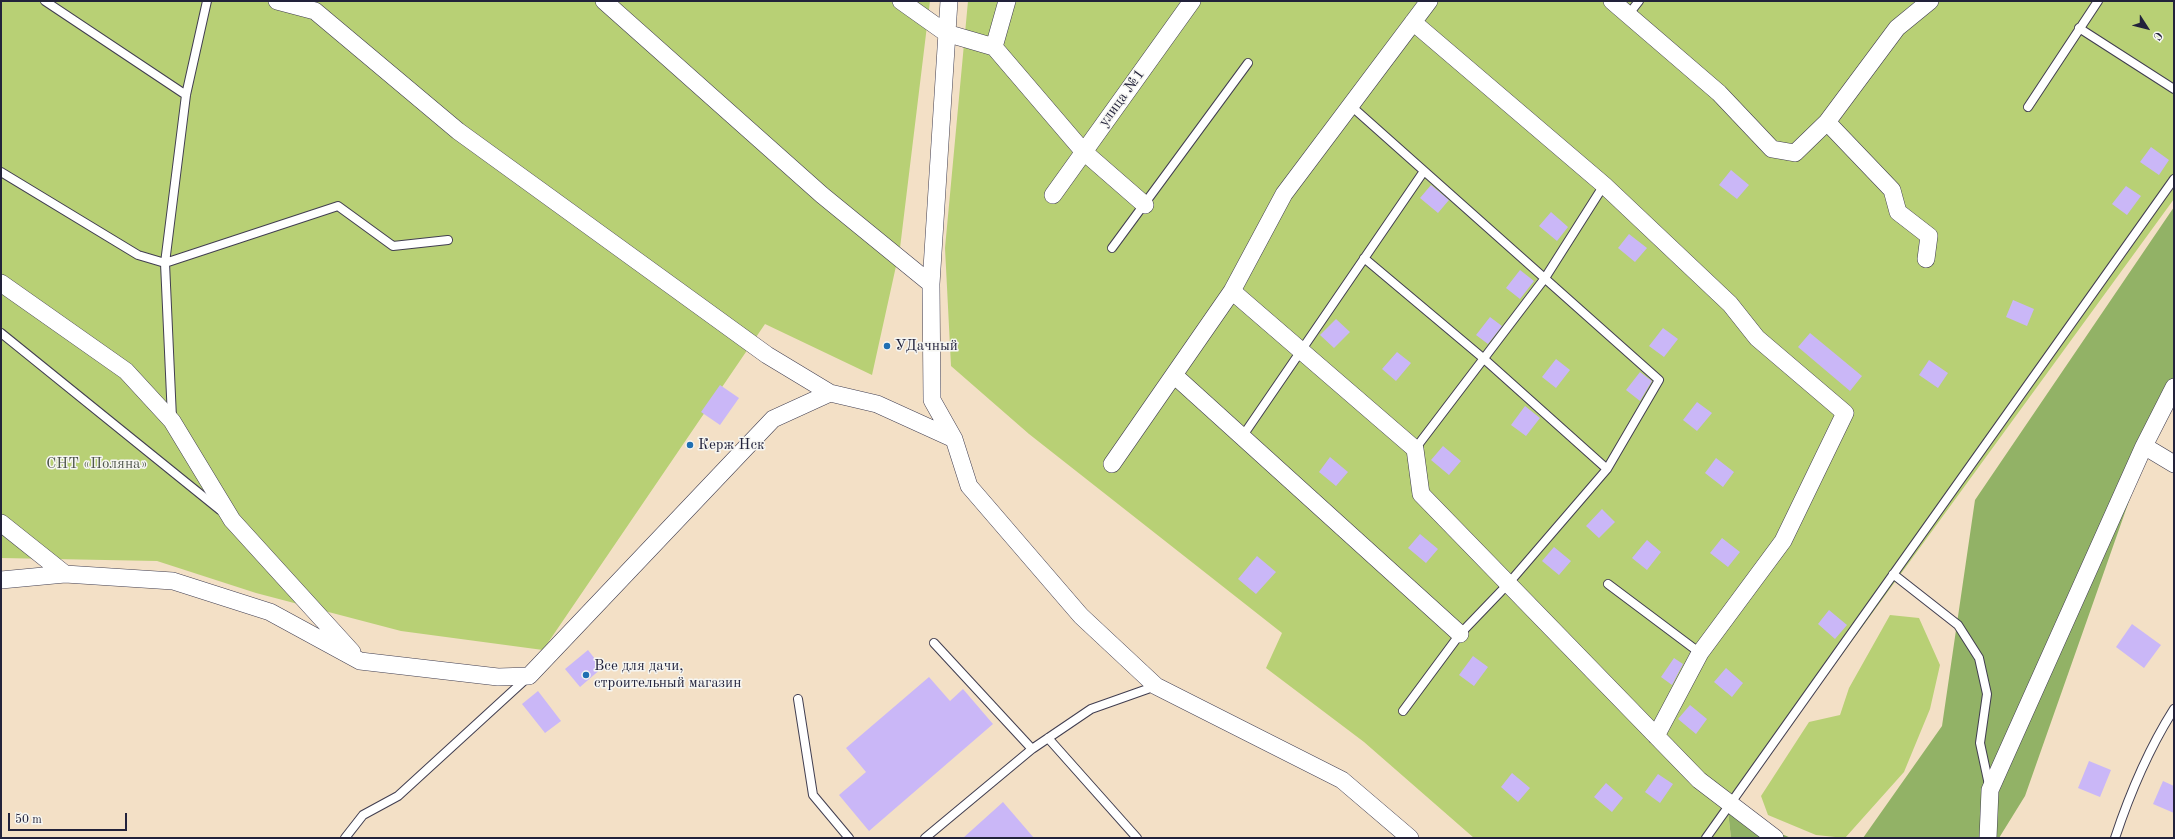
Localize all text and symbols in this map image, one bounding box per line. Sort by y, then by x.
north arrow [2127,8,2167,48]
text: С [2151,29,2164,42]
street label: улица №1 [1095,65,1149,131]
place label: УДачный [895,337,958,355]
marker: УДачный [882,341,892,351]
place label: Керж Нск [698,436,764,454]
marker: Керж Нск [685,440,695,450]
park label: СНТ «Поляна» [46,455,148,473]
place label: Все для дачи, строительный магазин [594,657,741,692]
marker: Все для дачи, строительный магазин [581,670,591,680]
scale bar [10,805,129,831]
text: 50 m [15,814,42,826]

